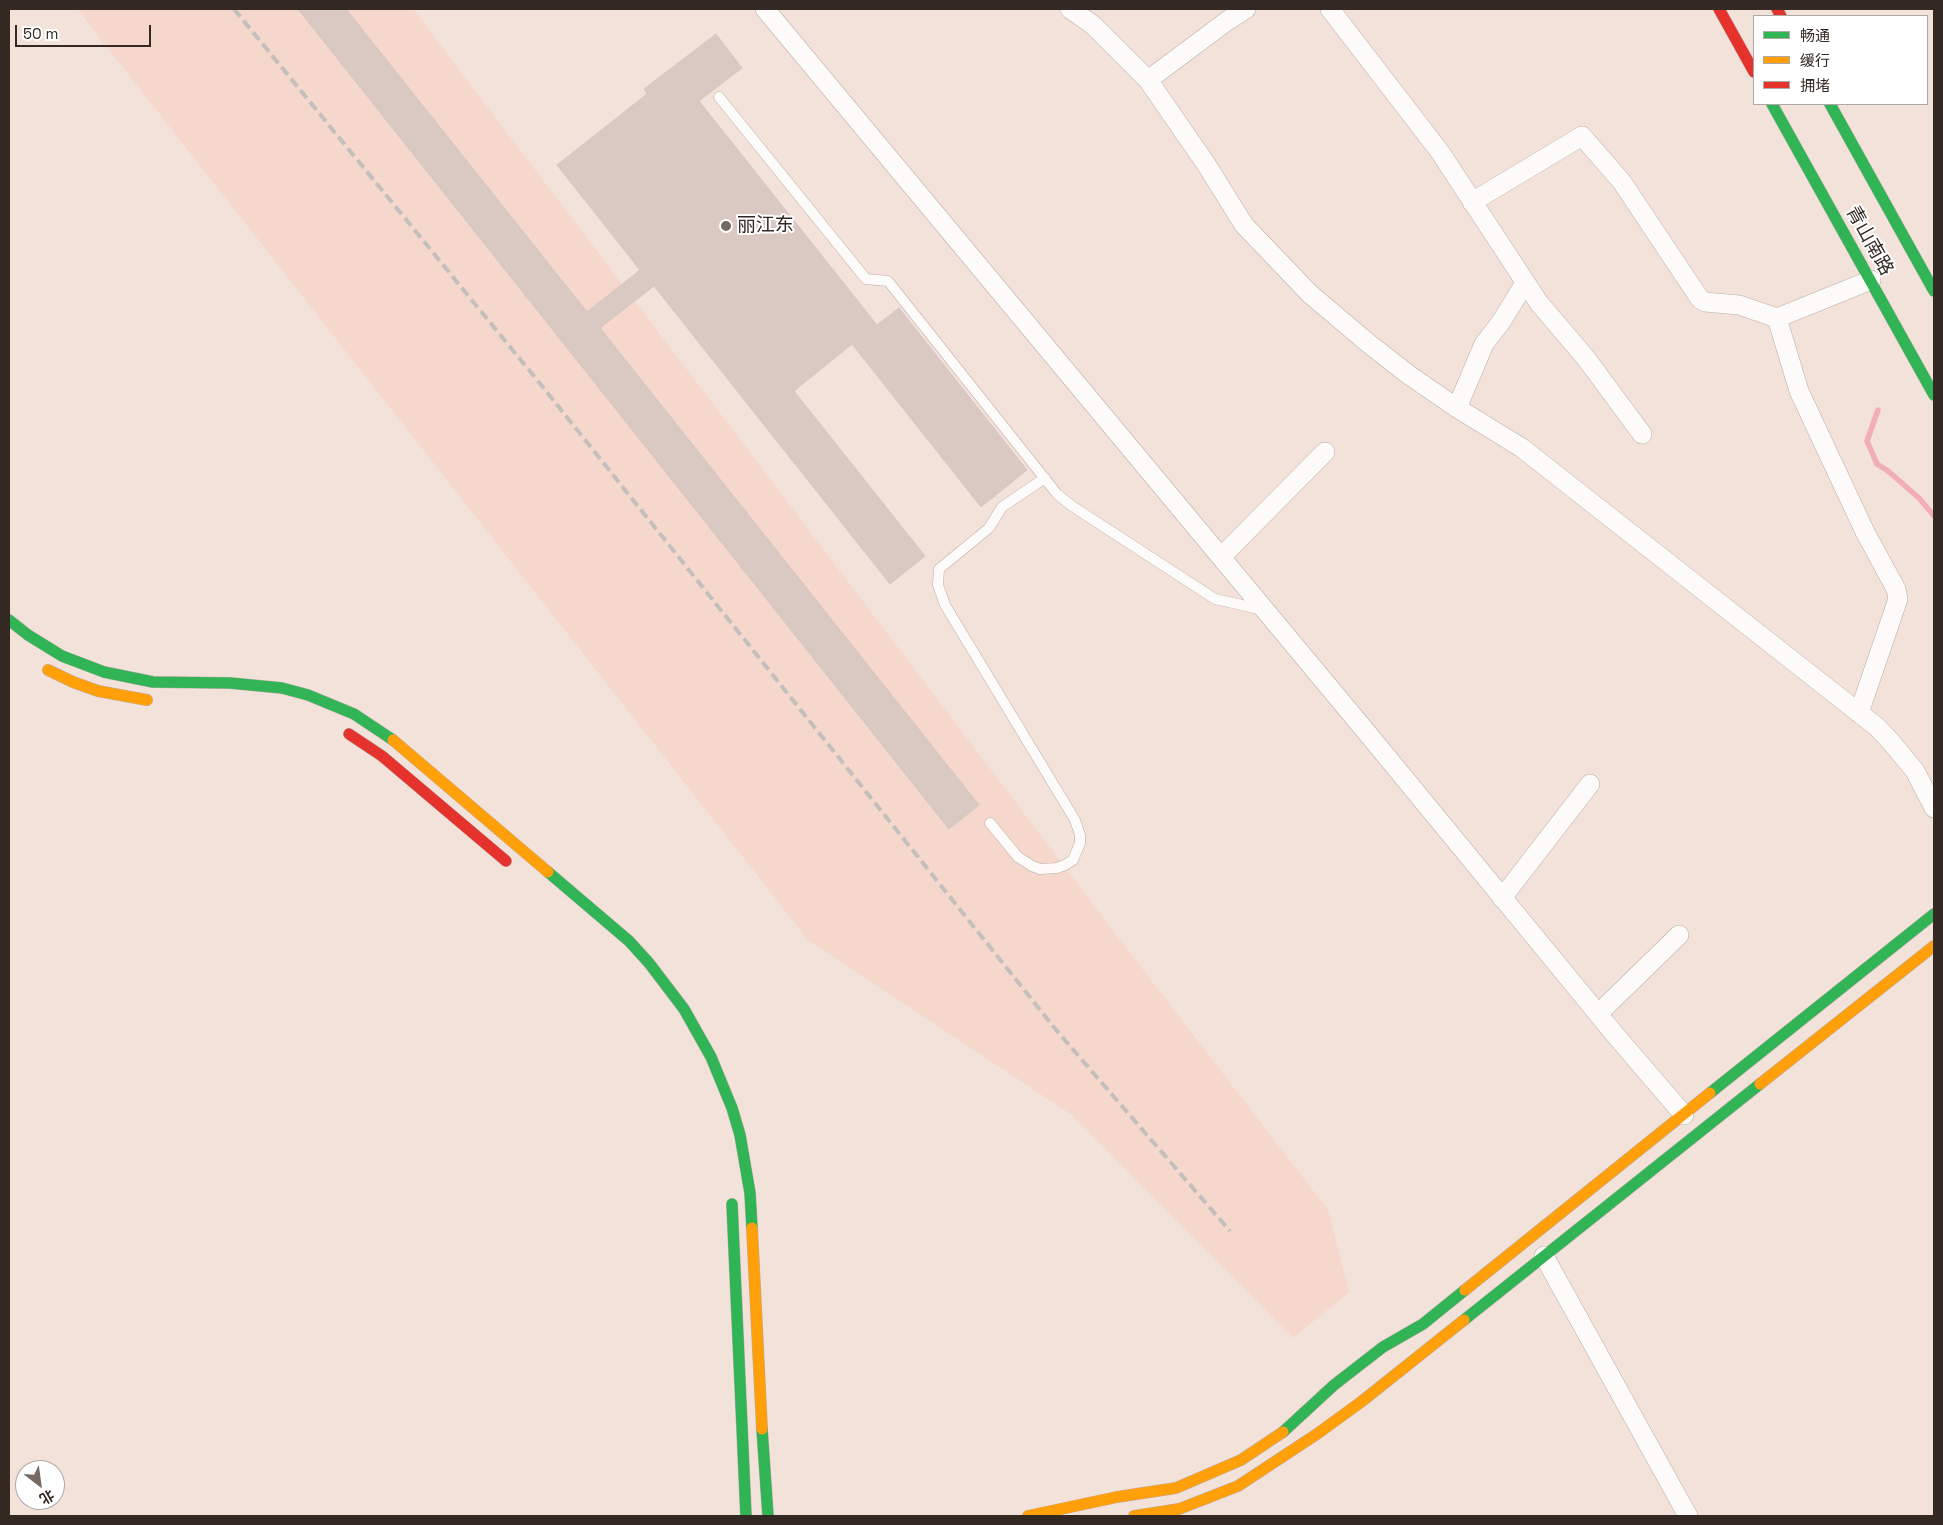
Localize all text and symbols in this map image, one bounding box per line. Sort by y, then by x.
scale bar [18,15,154,47]
legend [1753,15,1928,105]
text: 50 m [23,24,58,43]
text: 畅通 [1800,26,1830,45]
text: 缓行 [1800,51,1830,70]
text: 拥堵 [1800,76,1830,95]
street label: 青山南路 [1841,202,1897,280]
place label: 丽江东 [737,215,794,237]
marker: 丽江东 [719,219,733,233]
north arrow [15,1460,65,1510]
text: 北 [36,1486,58,1508]

